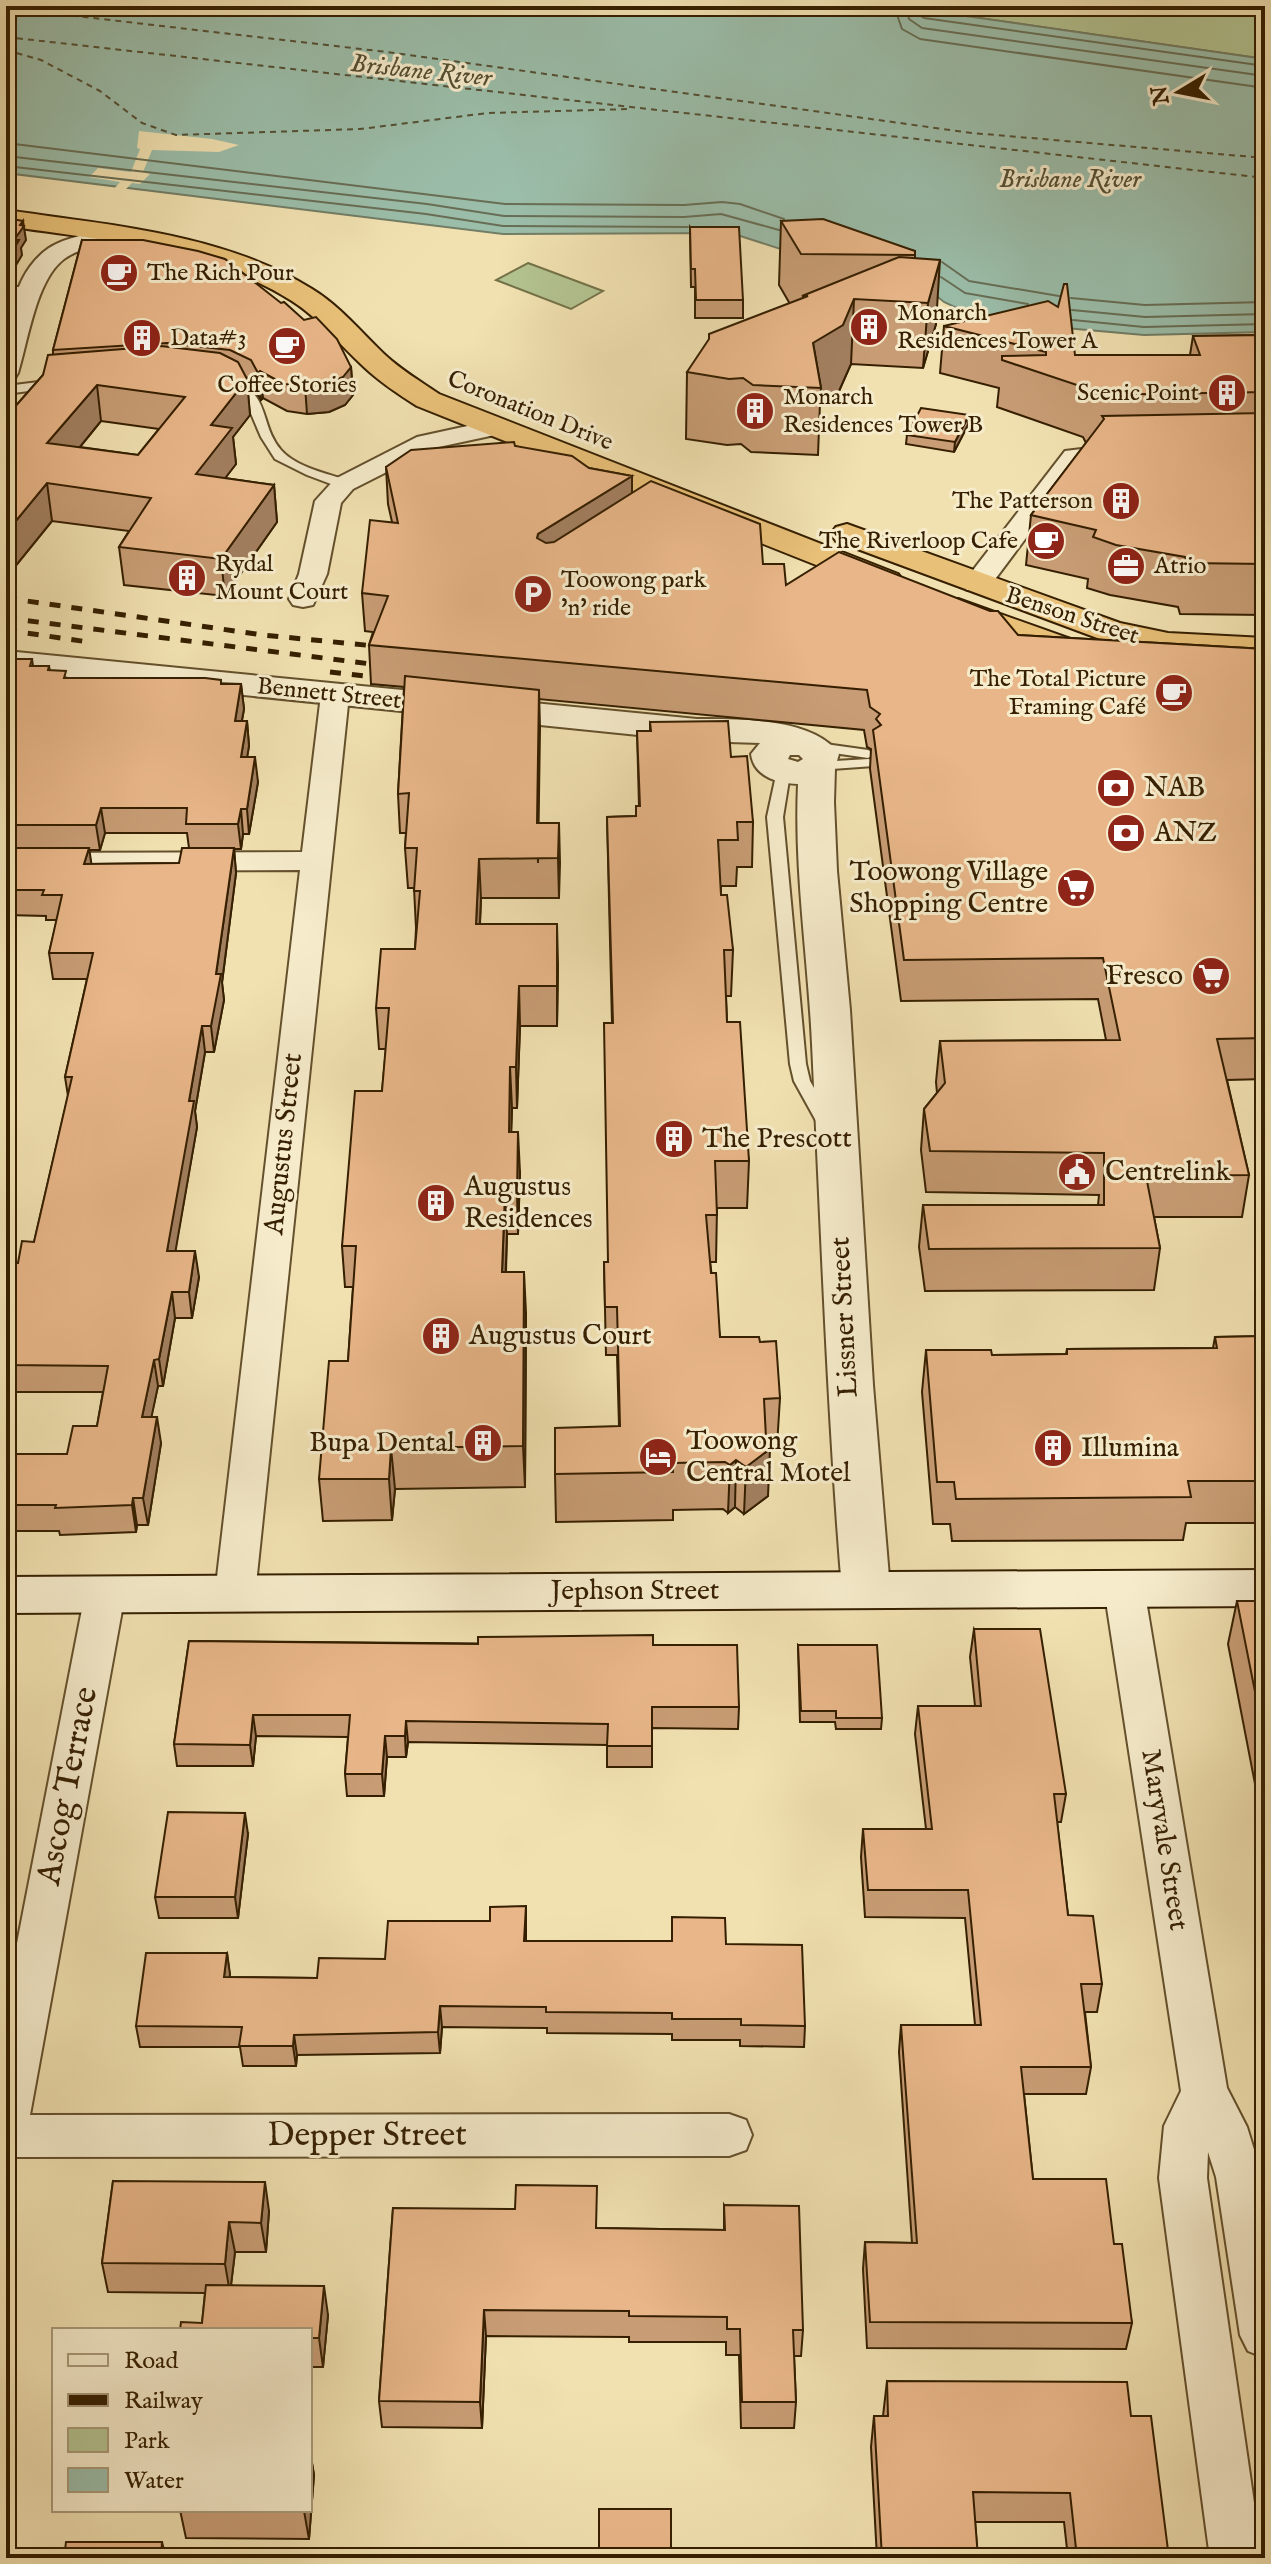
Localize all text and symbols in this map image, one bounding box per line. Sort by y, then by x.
water label: Brisbane River [349,47,494,95]
north arrow [1139,52,1219,132]
text: N [1146,83,1177,108]
water label: Brisbane River [999,163,1142,196]
cafe icon: The Rich Pour [98,252,140,294]
place label: The Rich Pour [147,258,294,289]
place label: Monarch Residences Tower A [897,298,1098,357]
building icon: Monarch Residences Tower A [848,306,890,348]
building icon: Data#3 [121,317,163,359]
place label: Data#3 [170,323,246,354]
cafe icon: Coffee Stories [266,325,308,367]
street label: Coronation Drive [443,364,617,458]
place label: Coffee Stories [217,370,357,401]
building icon: Scenic Point [1206,372,1248,414]
place label: Scenic Point [1077,378,1199,409]
place label: Monarch Residences Tower B [783,382,983,441]
building icon: Monarch Residences Tower B [734,390,776,432]
building icon: The Patterson [1100,480,1142,522]
place label: The Patterson [952,486,1093,517]
cafe icon: The Riverloop Cafe [1025,520,1067,562]
place label: The Riverloop Cafe [819,526,1018,557]
office icon: Atrio [1105,545,1147,587]
place label: Rydal Mount Court [215,549,348,608]
place label: Atrio [1153,551,1207,582]
building icon: Rydal Mount Court [166,557,208,599]
place label: Toowong park 'n' ride [561,565,707,624]
parking icon: Toowong park 'n' ride [512,573,554,615]
street label: Benson Street [1001,580,1143,652]
place label: The Total Picture Framing Café [970,664,1146,723]
street label: Bennett Street [255,671,403,717]
cafe icon: The Total Picture Framing Café [1153,672,1195,714]
bank icon: NAB [1095,767,1137,809]
place label: NAB [1144,771,1205,806]
bank icon: ANZ [1105,812,1147,854]
place label: ANZ [1153,816,1217,851]
place label: Toowong Village Shopping Centre [849,855,1048,922]
supermarket icon: Toowong Village Shopping Centre [1055,867,1097,909]
supermarket icon: Fresco [1190,955,1232,997]
place label: Fresco [1106,959,1183,994]
street label: Augustus Street [257,1051,311,1238]
building icon: The Prescott [653,1118,695,1160]
place label: The Prescott [702,1122,852,1157]
public building icon: Centrelink [1056,1151,1098,1193]
place label: Centrelink [1105,1155,1232,1190]
place label: Augustus Residences [463,1170,593,1237]
building icon: Augustus Residences [415,1182,457,1224]
street label: Lissner Street [823,1235,867,1398]
building icon: Augustus Court [420,1315,462,1357]
place label: Augustus Court [468,1319,652,1354]
building icon: Bupa Dental [462,1422,504,1464]
place label: Toowong Central Motel [686,1424,851,1491]
place label: Bupa Dental [309,1426,455,1461]
building icon: Illumina [1032,1427,1074,1469]
place label: Illumina [1081,1431,1180,1466]
hotel icon: Toowong Central Motel [637,1436,679,1478]
street label: Jephson Street [548,1574,720,1609]
street label: Ascog Terrace [28,1683,108,1890]
street label: Maryvale Street [1132,1747,1196,1933]
street label: Depper Street [267,2114,467,2157]
legend [52,2328,312,2512]
text: Road [124,2346,178,2377]
text: Railway [124,2386,203,2417]
text: Park [124,2426,170,2457]
text: Water [124,2466,184,2497]

